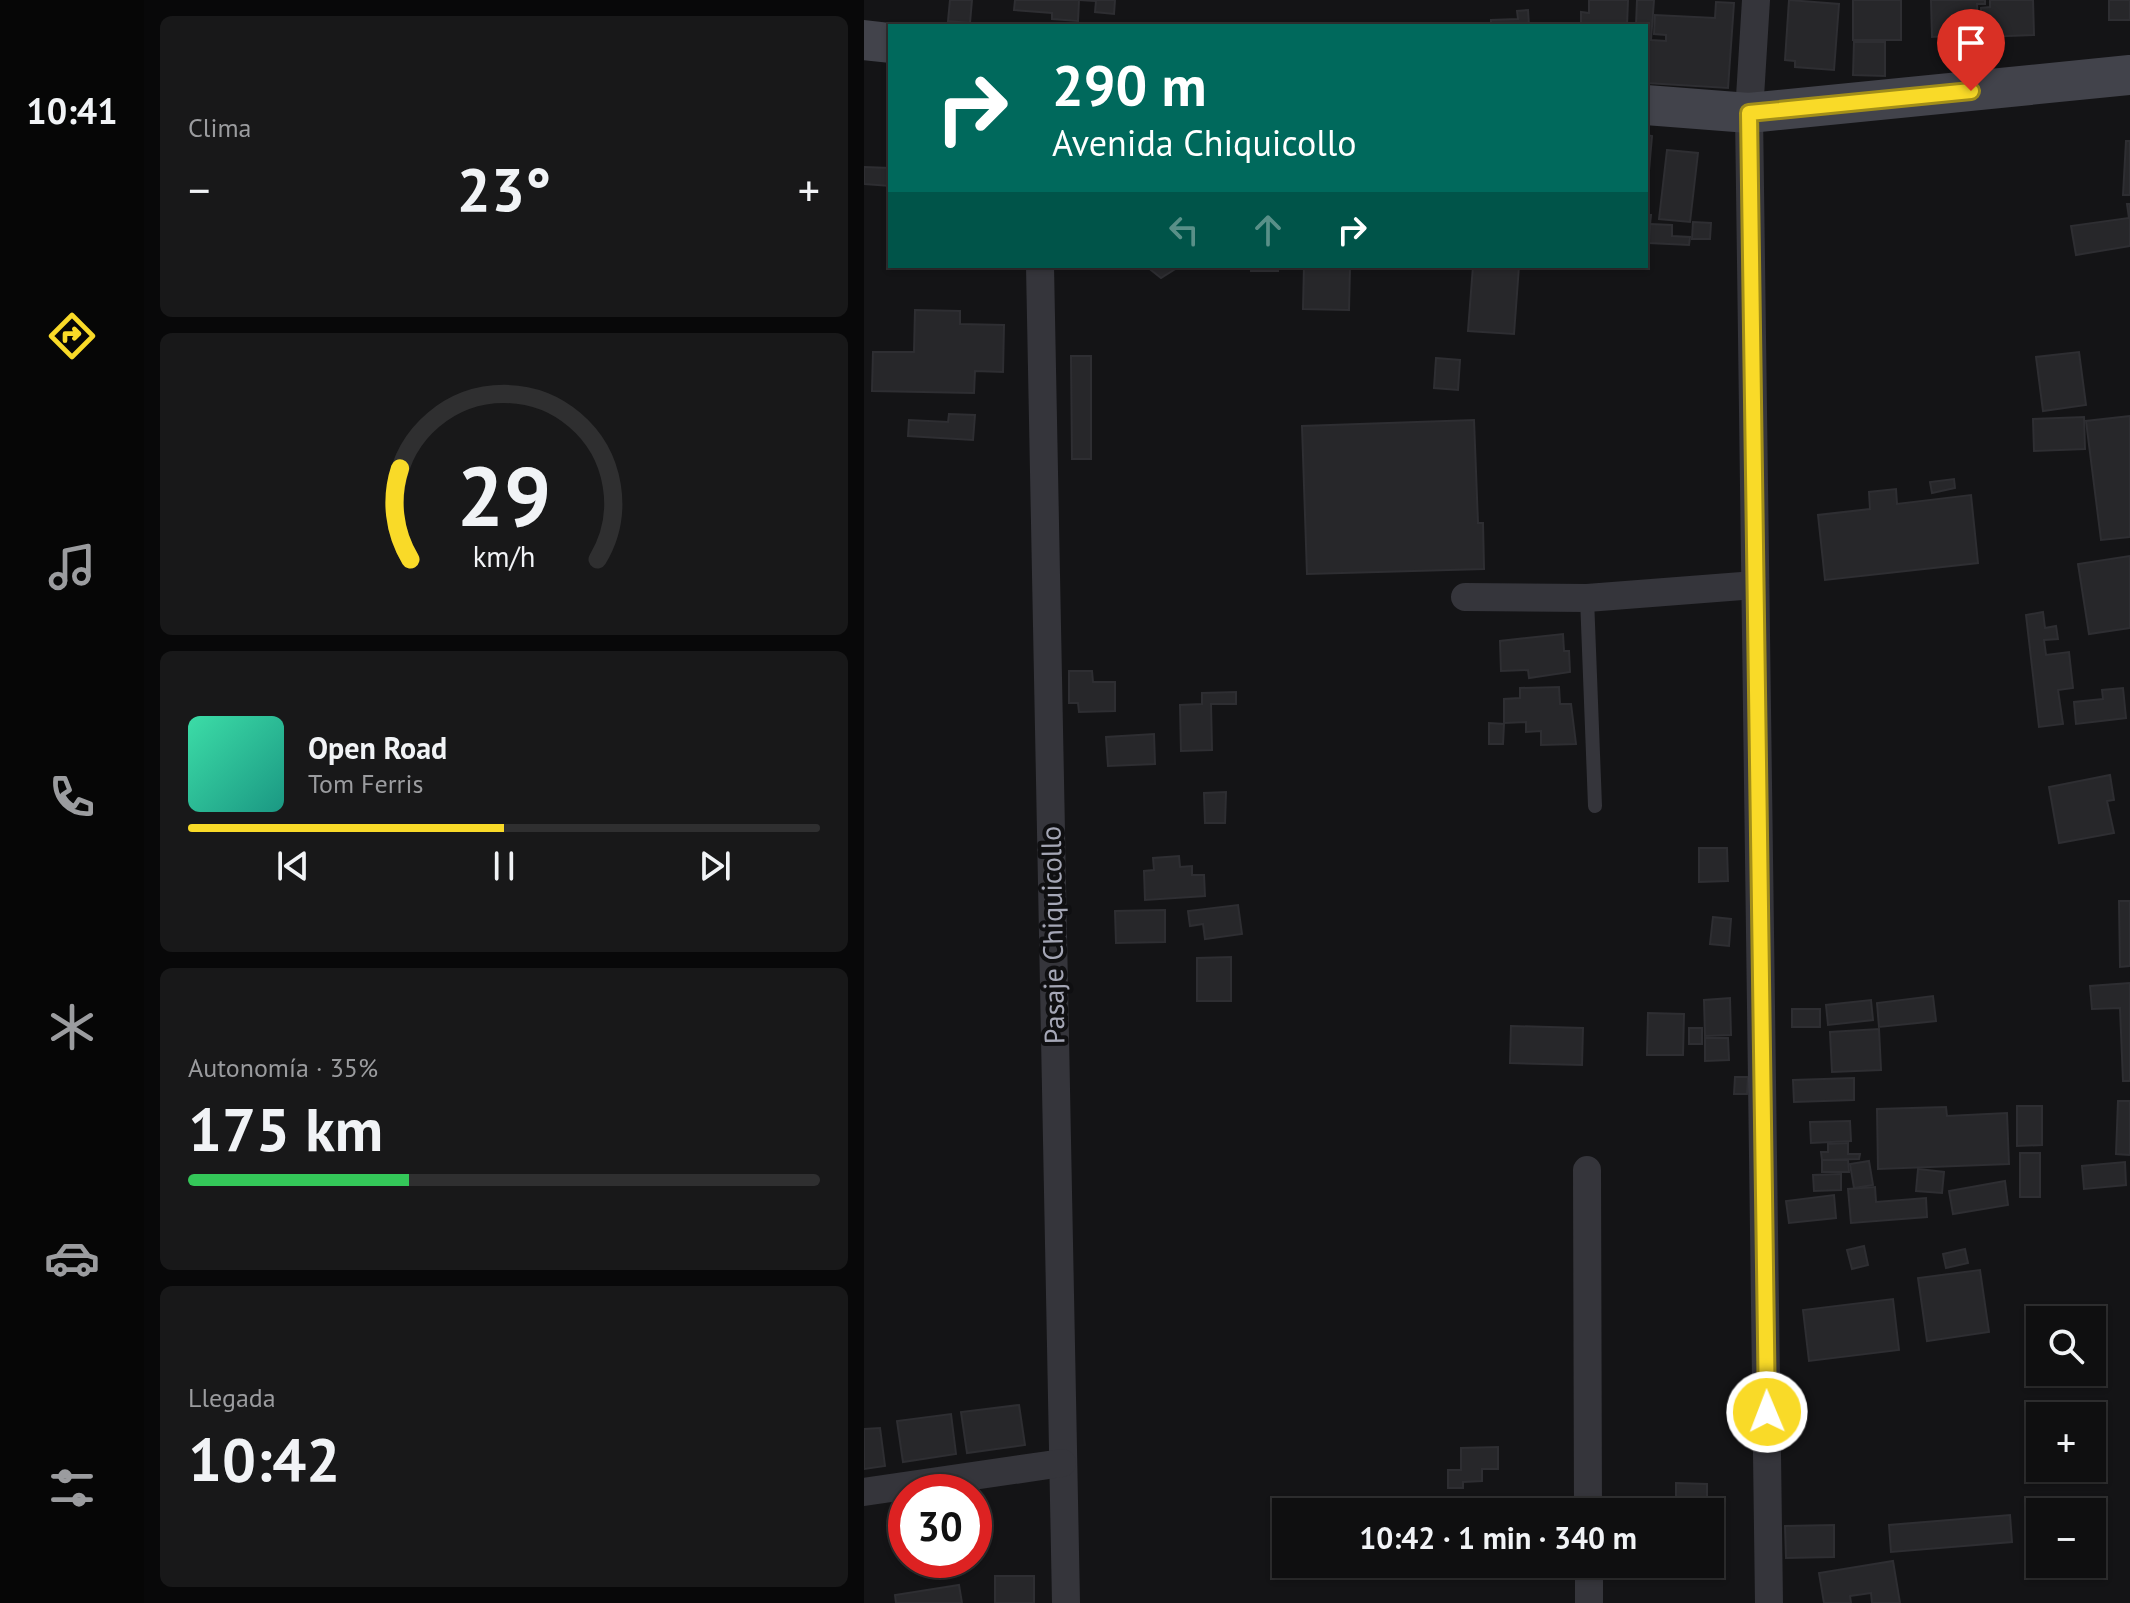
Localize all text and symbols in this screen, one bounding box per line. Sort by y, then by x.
pin [1937,9,2005,91]
icon: arrive [1949,21,1993,65]
text: 290 m [1052,49,1207,121]
icon: right [920,56,1024,160]
text: 10:41 [26,87,118,134]
text: Clima [188,111,251,144]
text: Avenida Chiquicollo [1052,119,1357,166]
text: 23° [457,150,551,228]
text: − [188,161,210,218]
text: + [798,161,820,218]
icon: left [1162,208,1206,252]
icon: ahead [1246,208,1290,252]
icon: right [1330,208,1374,252]
icon: directions [44,308,100,364]
text: 29 [457,441,551,549]
text: km/h [473,538,535,575]
icon: music [44,539,100,595]
text: Open Road [308,728,447,767]
text: Tom Ferris [308,767,423,800]
icon: phone [44,769,100,825]
street label: Pasaje Chiquicollo [1032,826,1072,1044]
icon: previous [271,844,315,888]
icon: pause [482,844,526,888]
icon: next [693,844,737,888]
icon: climate [44,999,100,1055]
text: Autonomía · 35% [188,1051,378,1084]
text: 175 km [188,1090,383,1168]
icon: car [44,1230,100,1286]
map controls [2026,1306,2106,1578]
button: search [2026,1306,2106,1386]
position arrow [1725,1370,1809,1454]
text: Llegada [188,1381,276,1414]
button: + [2026,1402,2106,1482]
text: 10:42 [188,1420,340,1498]
icon: filters [44,1460,100,1516]
speed limit sign: 30 [888,1474,992,1578]
button: − [2026,1498,2106,1578]
text: 10:42 · 1 min · 340 m [1359,1518,1637,1557]

